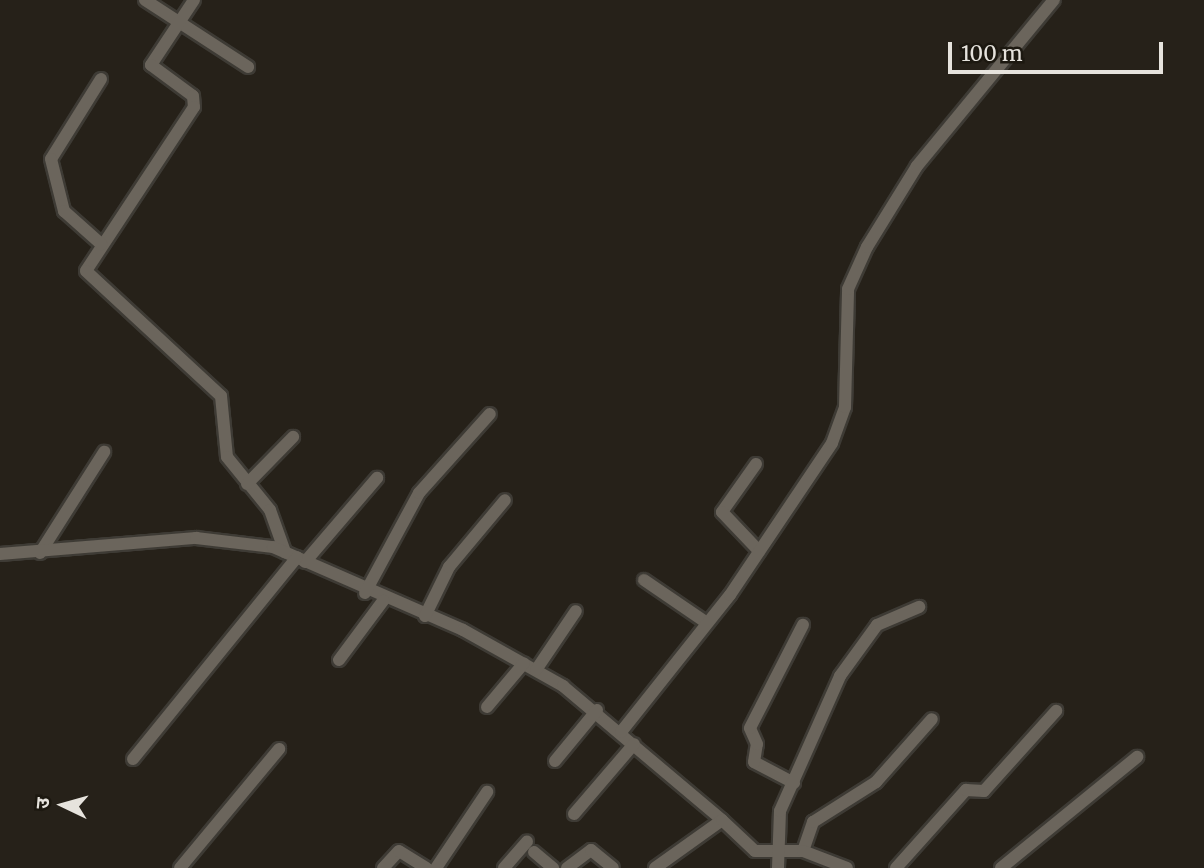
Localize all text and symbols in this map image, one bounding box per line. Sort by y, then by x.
scale bar [952,28,1167,72]
text: 100 m [961,40,1023,67]
north arrow [28,770,98,840]
text: उ [30,797,55,810]

